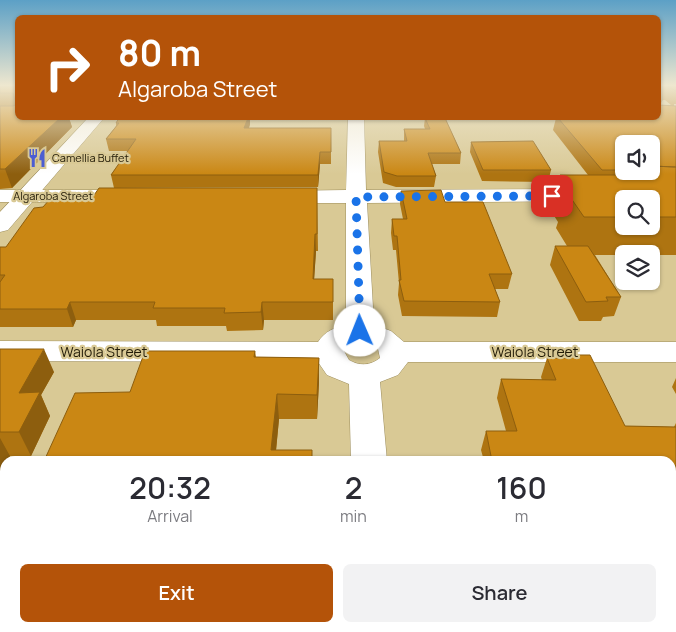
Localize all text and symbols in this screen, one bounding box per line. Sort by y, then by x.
text: 80 m [118,29,201,77]
icon: right [35,35,100,100]
text: Algaroba Street [118,74,277,104]
map controls [615,135,660,290]
button: sound [615,135,660,180]
restaurant icon: Camellia Buffet [26,147,48,169]
place label: Camellia Buffet [52,150,129,165]
pin [531,175,573,217]
icon: arrive [538,182,566,210]
street label: Algaroba Street [13,188,93,203]
button: search [615,190,660,235]
button: layers [615,245,660,290]
position arrow [333,304,385,356]
street label: Waiola Street [61,342,148,361]
street label: Waiola Street [492,342,579,361]
text: 20:32 [129,467,211,508]
text: 2 [345,467,362,508]
text: 160 [496,467,547,508]
text: Arrival [147,505,193,527]
text: min [340,505,367,527]
text: m [515,505,528,527]
button: Exit [20,564,333,622]
button: Share [343,564,656,622]

